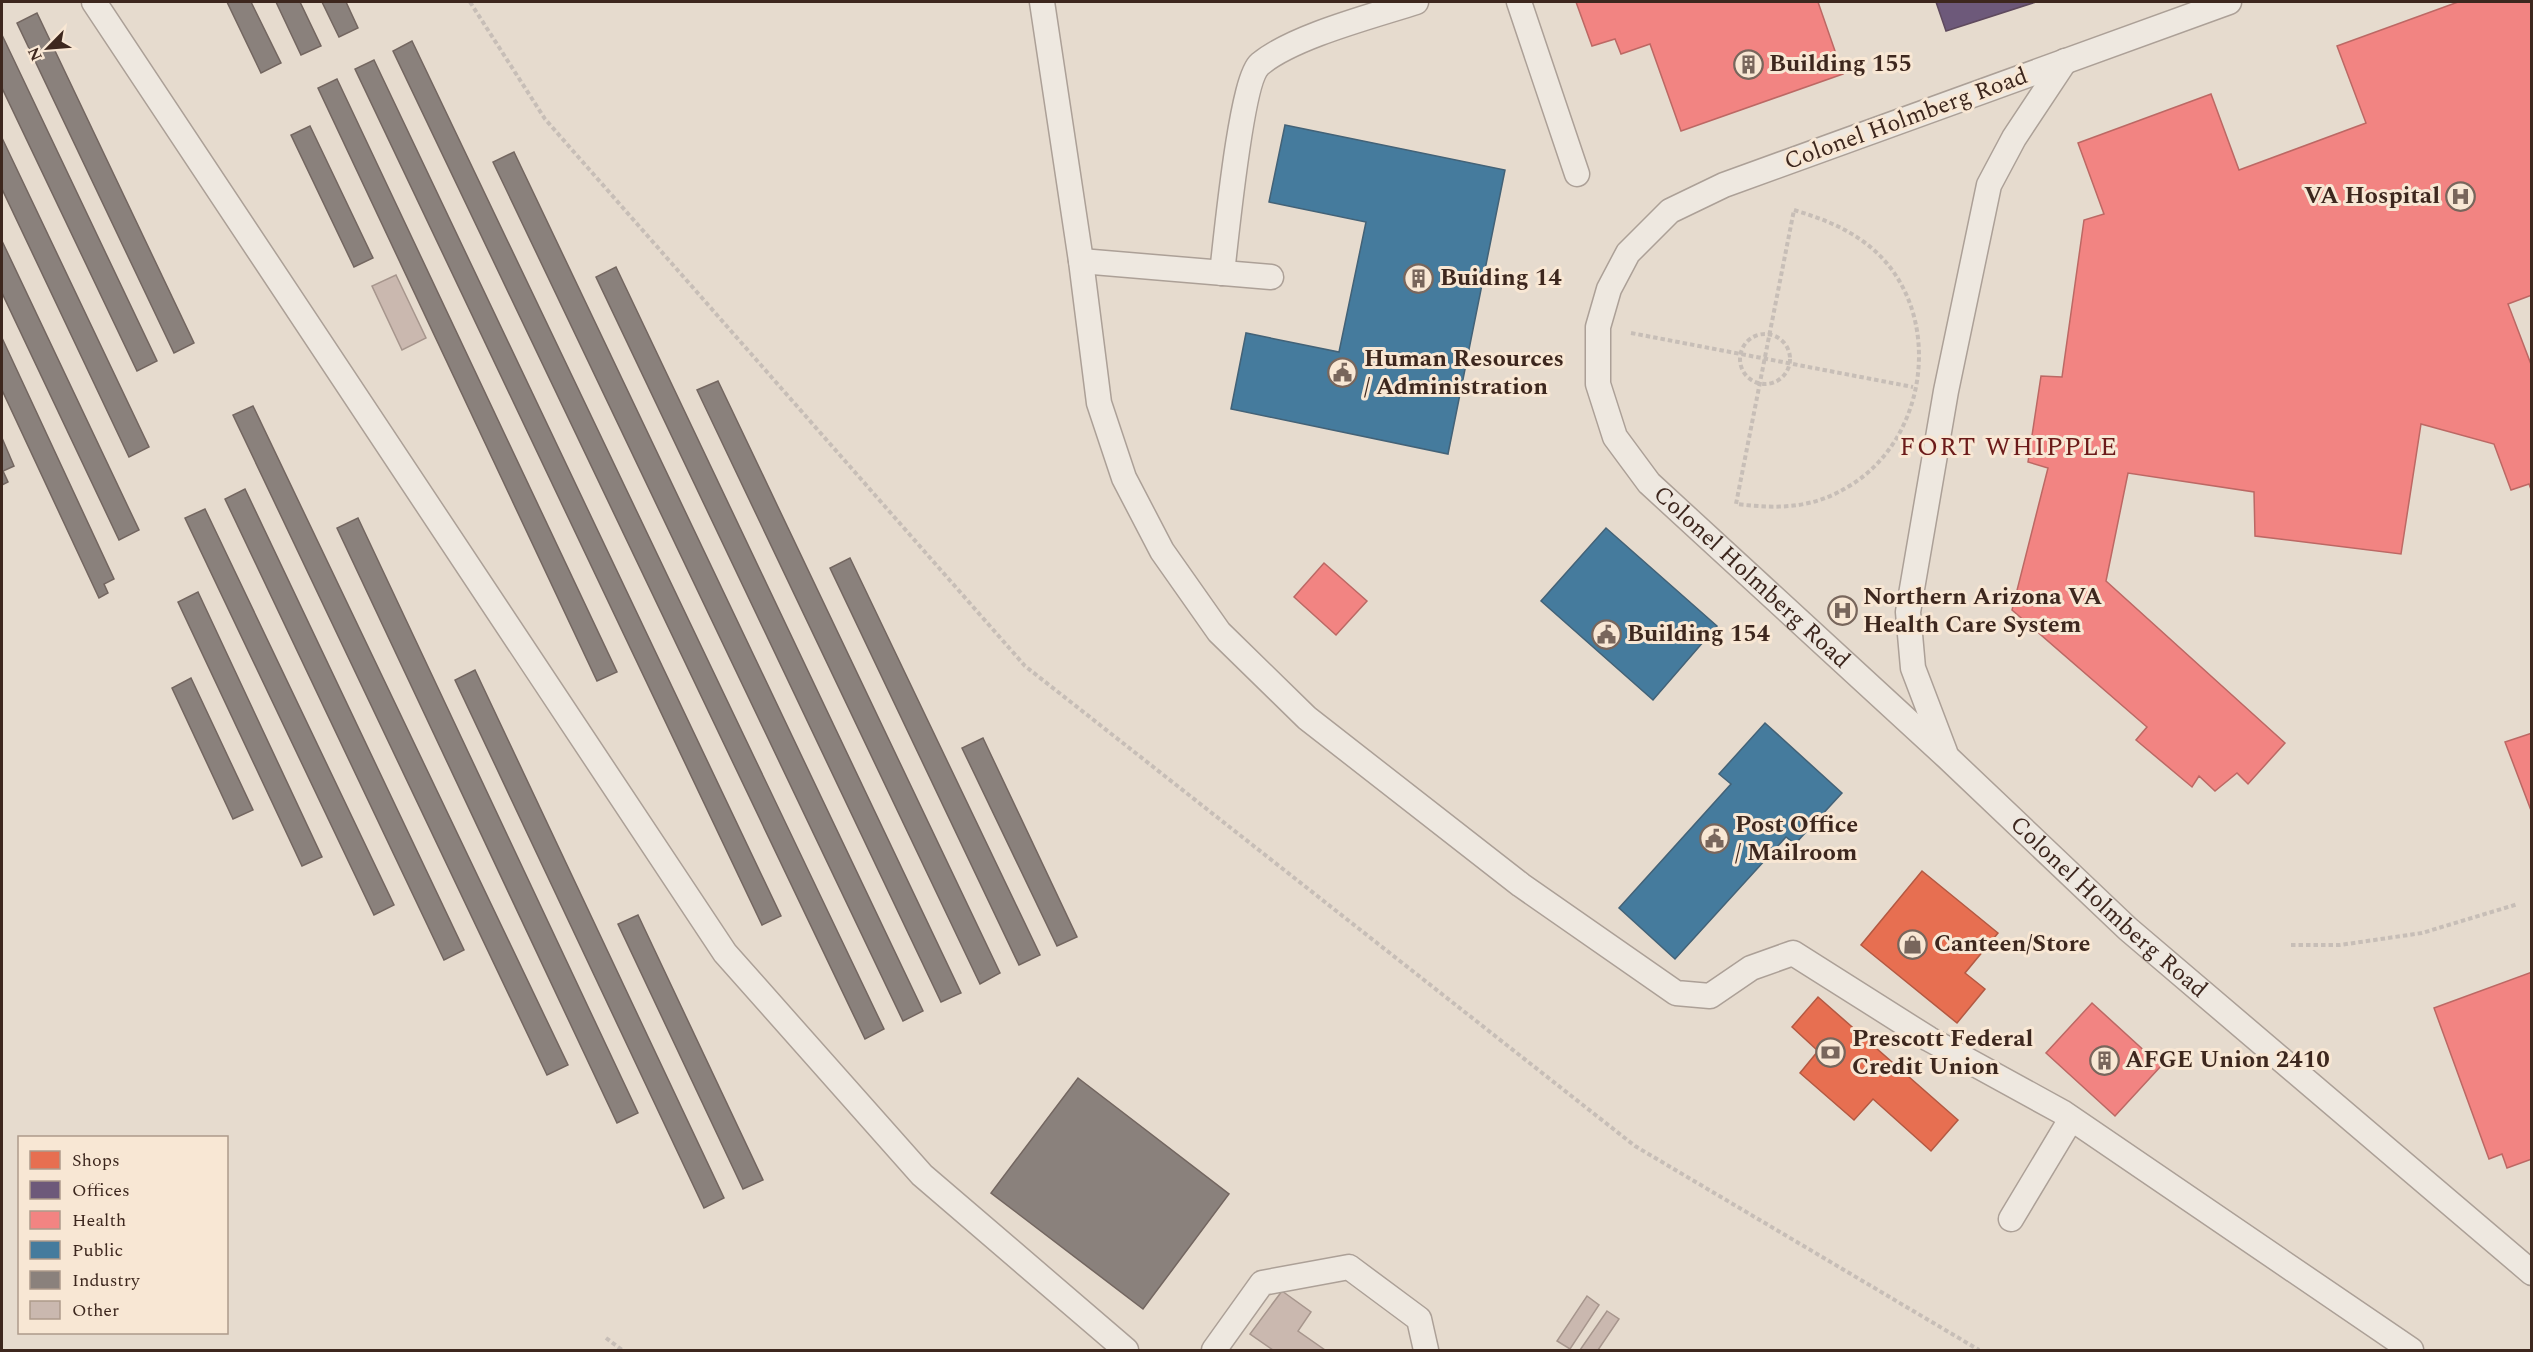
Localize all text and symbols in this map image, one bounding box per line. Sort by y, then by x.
north arrow [18,18,78,78]
text: N [22,43,49,65]
place label: Building 155 [1769,46,1912,82]
building icon: Building 155 [1732,48,1764,80]
street label: Colonel Holmberg Road [1779,58,2033,180]
place label: VA Hospital [2304,178,2440,214]
hospital icon: VA Hospital [2445,180,2477,212]
place label: Buiding 14 [1440,260,1562,296]
building icon: Buiding 14 [1403,262,1435,294]
place label: Human Resources / Administration [1364,341,1564,405]
public building icon: Human Resources / Administration [1327,357,1359,389]
district label: FORT WHIPPLE [1900,427,2118,467]
street label: Colonel Holmberg Road [1645,477,1858,678]
place label: Northern Arizona VA Health Care System [1863,579,2103,643]
hospital icon: Northern Arizona VA Health Care System [1826,595,1858,627]
place label: Building 154 [1627,616,1771,652]
public building icon: Building 154 [1590,618,1622,650]
place label: Post Office / Mailroom [1735,807,1858,871]
street label: Colonel Holmberg Road [2001,807,2215,1007]
public building icon: Post Office / Mailroom [1698,823,1730,855]
place label: Canteen/Store [1934,926,2090,962]
shop icon: Canteen/Store [1897,928,1929,960]
place label: Prescott Federal Credit Union [1852,1021,2033,1085]
bank icon: Prescott Federal Credit Union [1815,1037,1847,1069]
place label: AFGE Union 2410 [2125,1042,2330,1078]
building icon: AFGE Union 2410 [2088,1044,2120,1076]
legend [18,1136,228,1334]
text: Shops [72,1147,120,1174]
text: Offices [72,1177,130,1204]
text: Health [72,1207,126,1234]
text: Public [72,1237,123,1264]
text: Industry [72,1267,141,1294]
text: Other [72,1297,119,1324]

